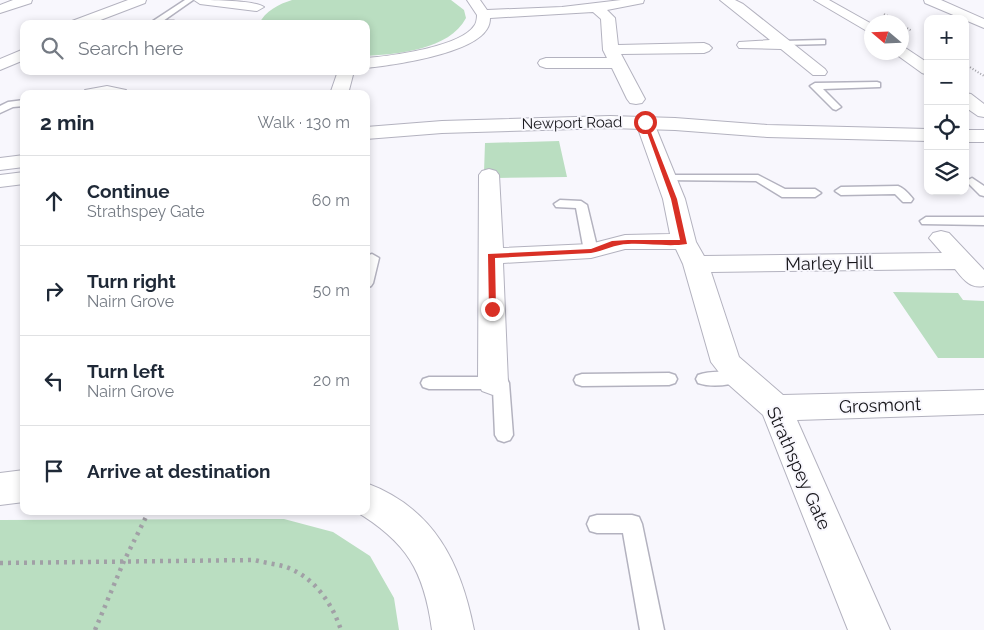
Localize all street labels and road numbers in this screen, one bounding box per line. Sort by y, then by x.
street label: Newport Road [522,113,622,133]
street label: Marley Hill [785,252,873,274]
street label: Grosmont [839,393,921,417]
street label: Strathspey Gate [762,403,836,533]

